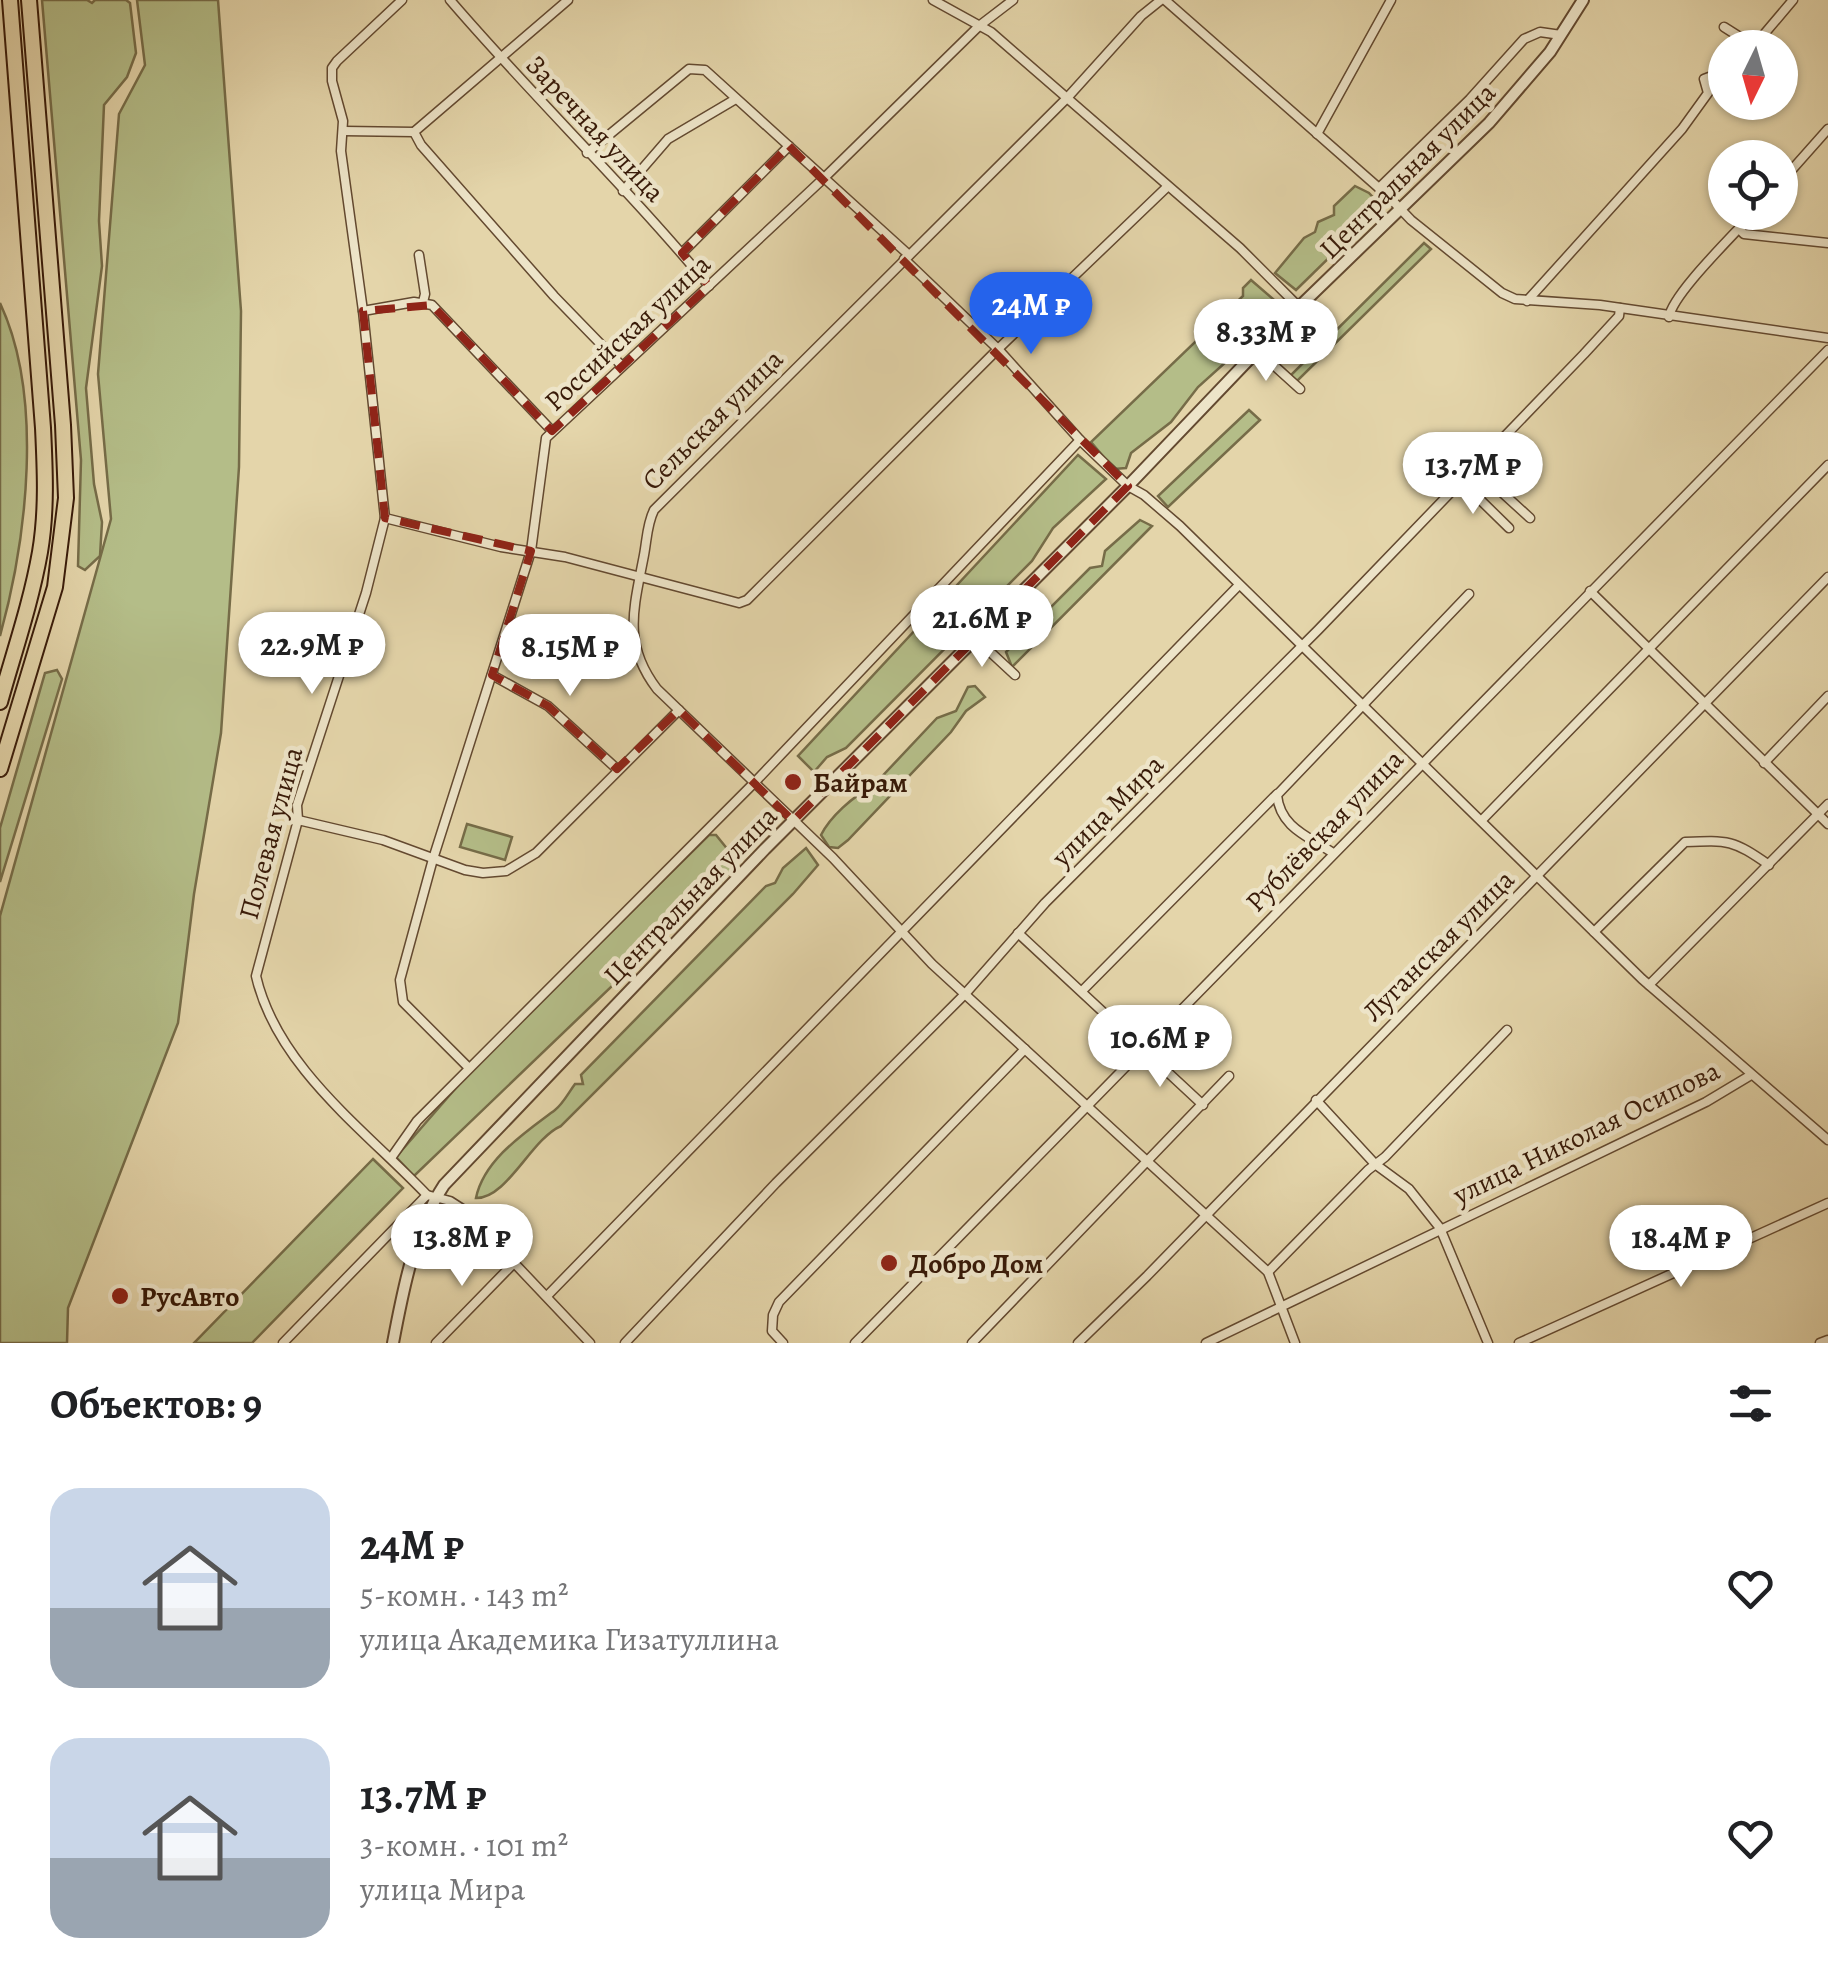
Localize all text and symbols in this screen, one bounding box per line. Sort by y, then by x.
north arrow [1708,30,1798,120]
map controls [1708,30,1798,230]
street label: Заречная улица [517,47,673,211]
street label: Центральная улица [1311,74,1504,267]
button: locate [1708,140,1798,230]
street label: Российская улица [536,246,719,420]
pin: 24M ₽ [961,272,1101,357]
text: 24M ₽ [991,282,1071,326]
pin: 8.33M ₽ [1174,299,1358,384]
text: 8.33M ₽ [1216,309,1316,353]
street label: Сельская улица [634,341,792,499]
pin: 13.7M ₽ [1381,432,1565,517]
text: 13.7M ₽ [1425,442,1521,486]
pin: 21.6M ₽ [890,585,1074,670]
text: 21.6M ₽ [932,595,1032,639]
pin: 22.9M ₽ [220,612,404,697]
pin: 8.15M ₽ [478,614,662,699]
text: 22.9M ₽ [260,622,364,666]
text: 8.15M ₽ [521,624,619,668]
street label: Рублёвская улица [1237,741,1412,920]
street label: Полевая улица [230,743,312,924]
street label: улица Мира [1042,746,1172,876]
place label: Байрам [813,764,908,802]
marker: Байрам [782,771,804,793]
street label: Центральная улица [595,798,786,993]
street label: Луганская улица [1354,861,1523,1030]
pin: 10.6M ₽ [1068,1005,1252,1090]
text: 10.6M ₽ [1110,1015,1210,1059]
street label: улица Николая Осипова [1446,1052,1726,1215]
pin: 13.8M ₽ [370,1204,554,1289]
pin: 18.4M ₽ [1589,1205,1773,1290]
text: 13.8M ₽ [413,1214,511,1258]
text: 18.4M ₽ [1631,1215,1731,1259]
place label: Добро Дом [909,1245,1043,1283]
marker: Добро Дом [878,1252,900,1274]
place label: РусАвто [140,1278,239,1316]
marker: РусАвто [109,1285,131,1307]
text: Объектов: 9 [50,1375,262,1432]
icon: filters [1723,1376,1778,1431]
text: 24M ₽ [360,1516,464,1573]
icon: home [130,1528,250,1648]
icon: heart [1723,1561,1778,1616]
text: 5-комн. · 143 m² [360,1573,569,1617]
text: улица Академика Гизатуллина [360,1617,779,1661]
text: 13.7M ₽ [360,1766,487,1823]
icon: home [130,1778,250,1898]
icon: heart [1723,1811,1778,1866]
text: 3-комн. · 101 m² [360,1823,568,1867]
text: улица Мира [360,1867,525,1911]

